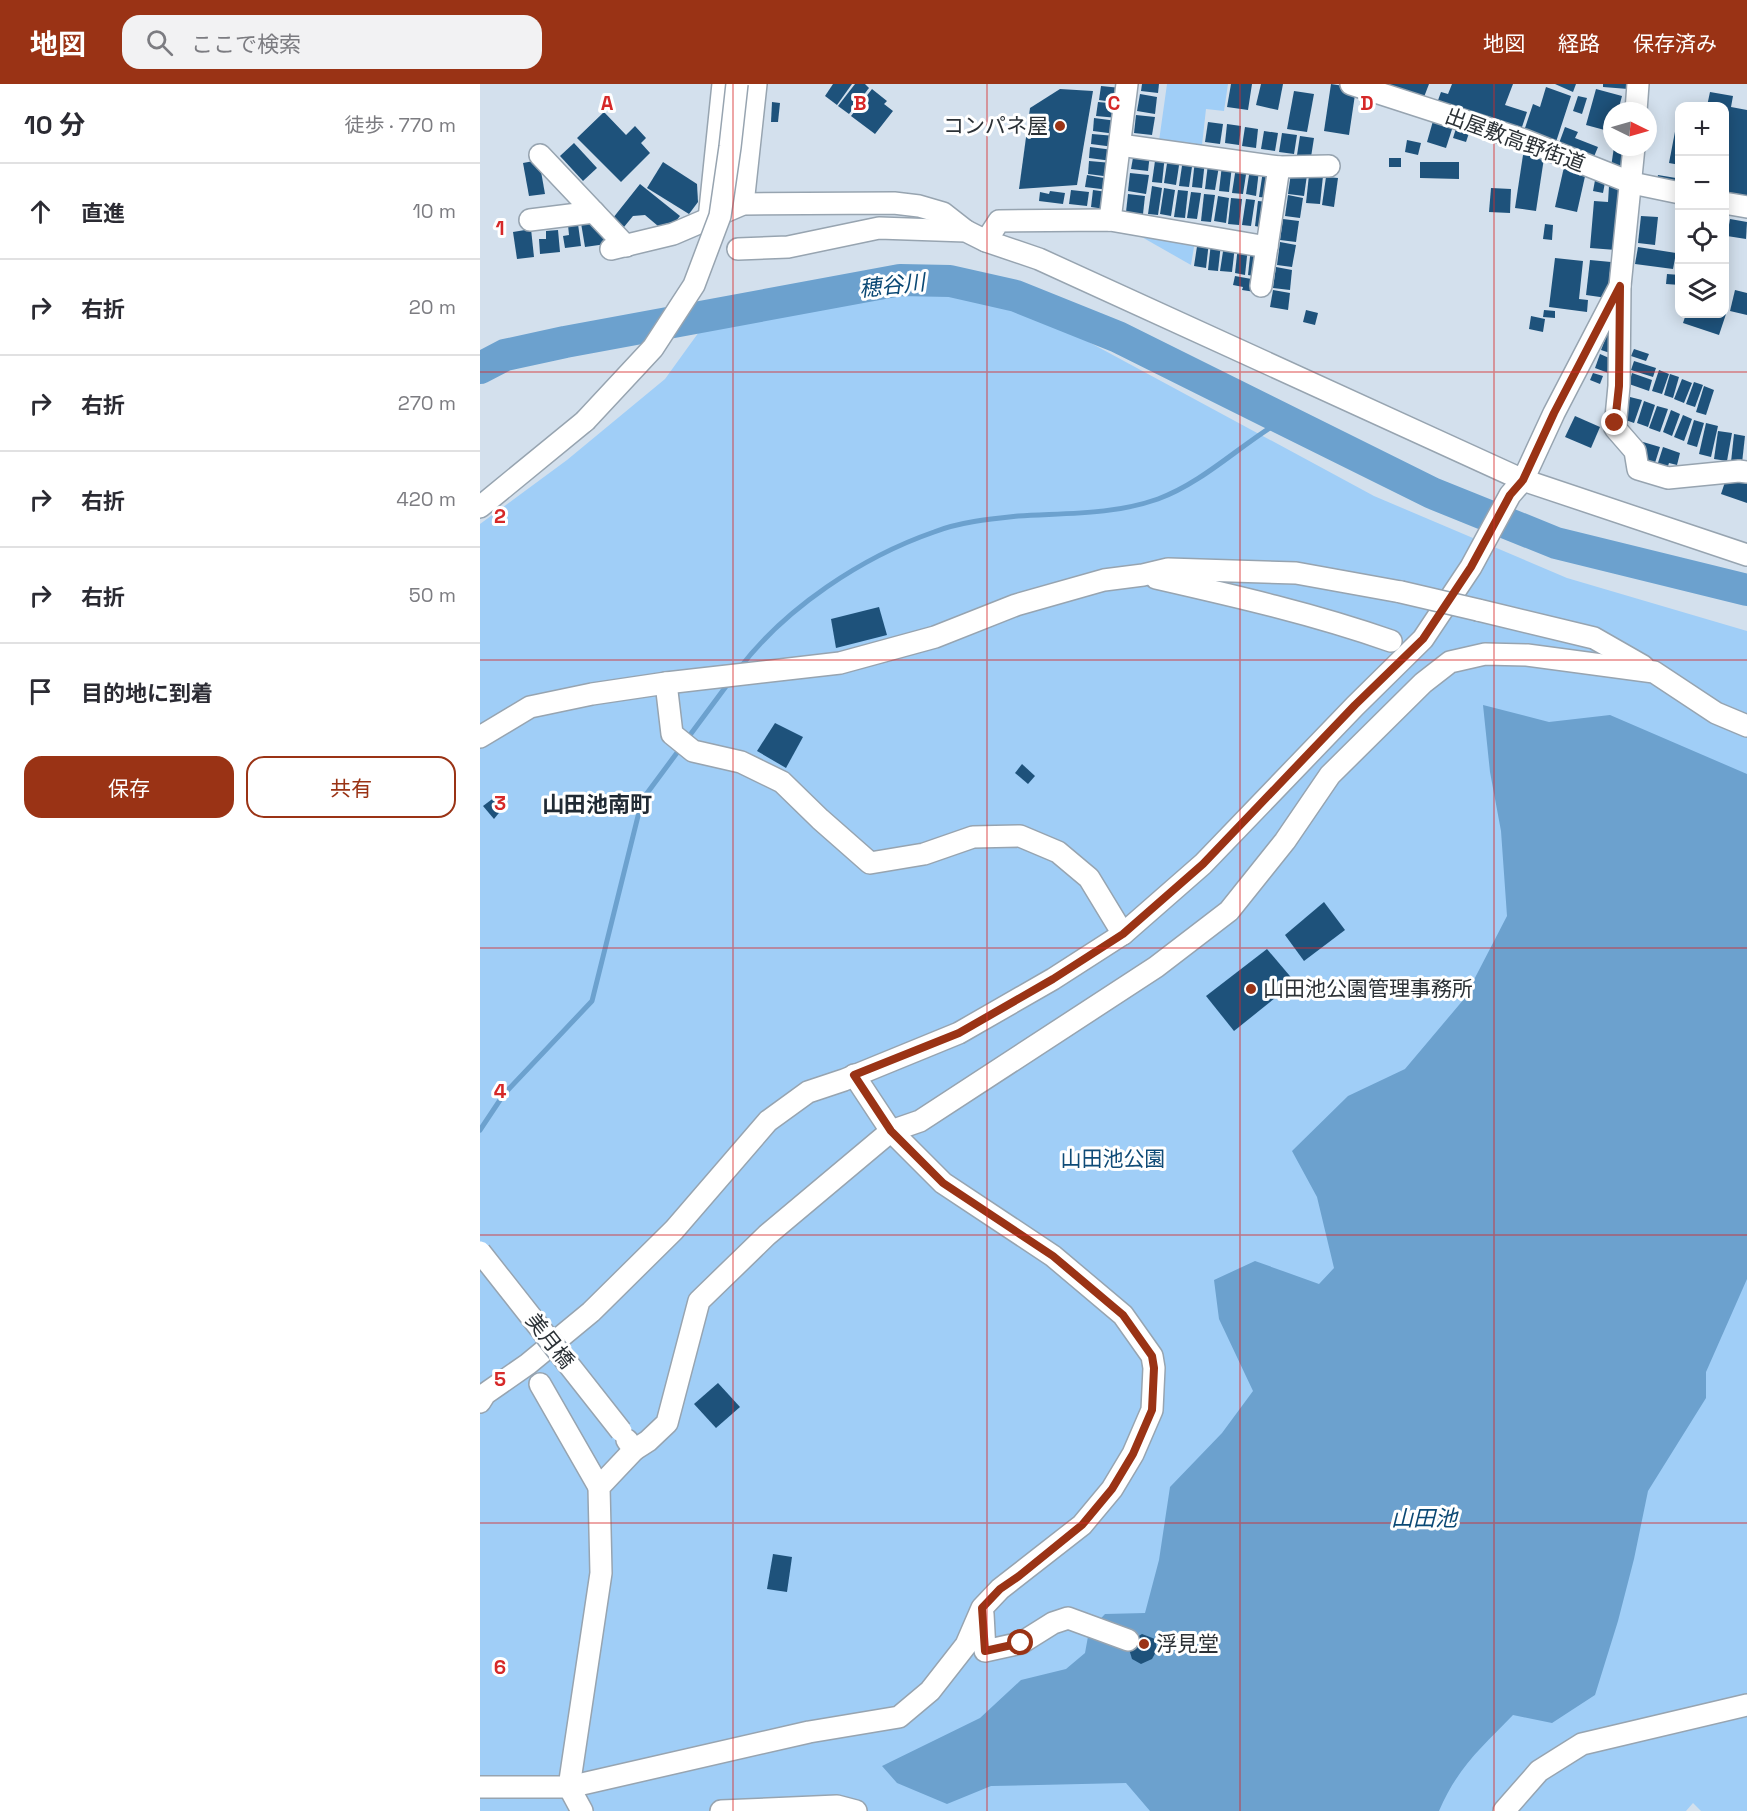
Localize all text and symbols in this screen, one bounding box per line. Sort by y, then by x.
search box [122,15,542,69]
text: 地図 [30,26,86,62]
icon: search [143,26,176,59]
text: ここで検索 [191,30,301,58]
text: 地図 [1483,30,1525,57]
text: 経路 [1558,30,1600,57]
text: 保存済み [1633,30,1717,57]
text: A [601,90,614,116]
text: B [853,90,867,116]
text: C [1108,90,1121,116]
text: D [1360,90,1374,116]
street label: 出屋敷高野街道 [1441,102,1589,177]
north arrow [1603,102,1657,156]
map controls [1675,102,1729,318]
button: + [1675,102,1729,156]
text: 10 分 [24,108,85,142]
text: 徒歩 · 770 m [344,112,456,138]
place label: コンパネ屋 [943,112,1048,139]
marker: コンパネ屋 [1053,119,1067,133]
button: − [1675,156,1729,210]
icon: ahead [24,195,57,228]
text: 10 m [412,198,456,224]
text: 直進 [81,199,125,227]
button: locate [1675,210,1729,264]
text: 1 [495,215,505,241]
button: layers [1675,264,1729,318]
water label: 穂谷川 [858,267,928,302]
icon: right [24,291,57,324]
text: 20 m [409,294,456,320]
text: 右折 [81,295,125,323]
icon: right [24,387,57,420]
text: 270 m [398,390,456,416]
text: 右折 [81,391,125,419]
route end [1601,409,1627,435]
icon: right [24,483,57,516]
text: 420 m [396,486,456,512]
text: 右折 [81,487,125,515]
text: 2 [494,503,506,529]
icon: right [24,579,57,612]
text: 50 m [409,582,456,608]
text: 右折 [81,583,125,611]
icon: arrive [24,675,57,708]
text: 目的地に到着 [81,679,213,707]
button: 保存 [24,756,234,818]
button: 共有 [246,756,456,818]
text: 3 [494,790,506,816]
district label: 山田池南町 [542,790,652,818]
place label: 山田池公園管理事務所 [1263,975,1473,1002]
marker: 山田池公園管理事務所 [1244,982,1258,996]
text: 4 [494,1078,507,1104]
park label: 山田池公園 [1061,1145,1166,1172]
street label: 美月橋 [520,1308,580,1374]
text: 5 [494,1366,506,1392]
water label: 山田池 [1391,1504,1459,1532]
route start [1007,1629,1033,1655]
place label: 浮見堂 [1156,1630,1219,1657]
marker: 浮見堂 [1137,1637,1151,1651]
text: 6 [494,1654,506,1680]

